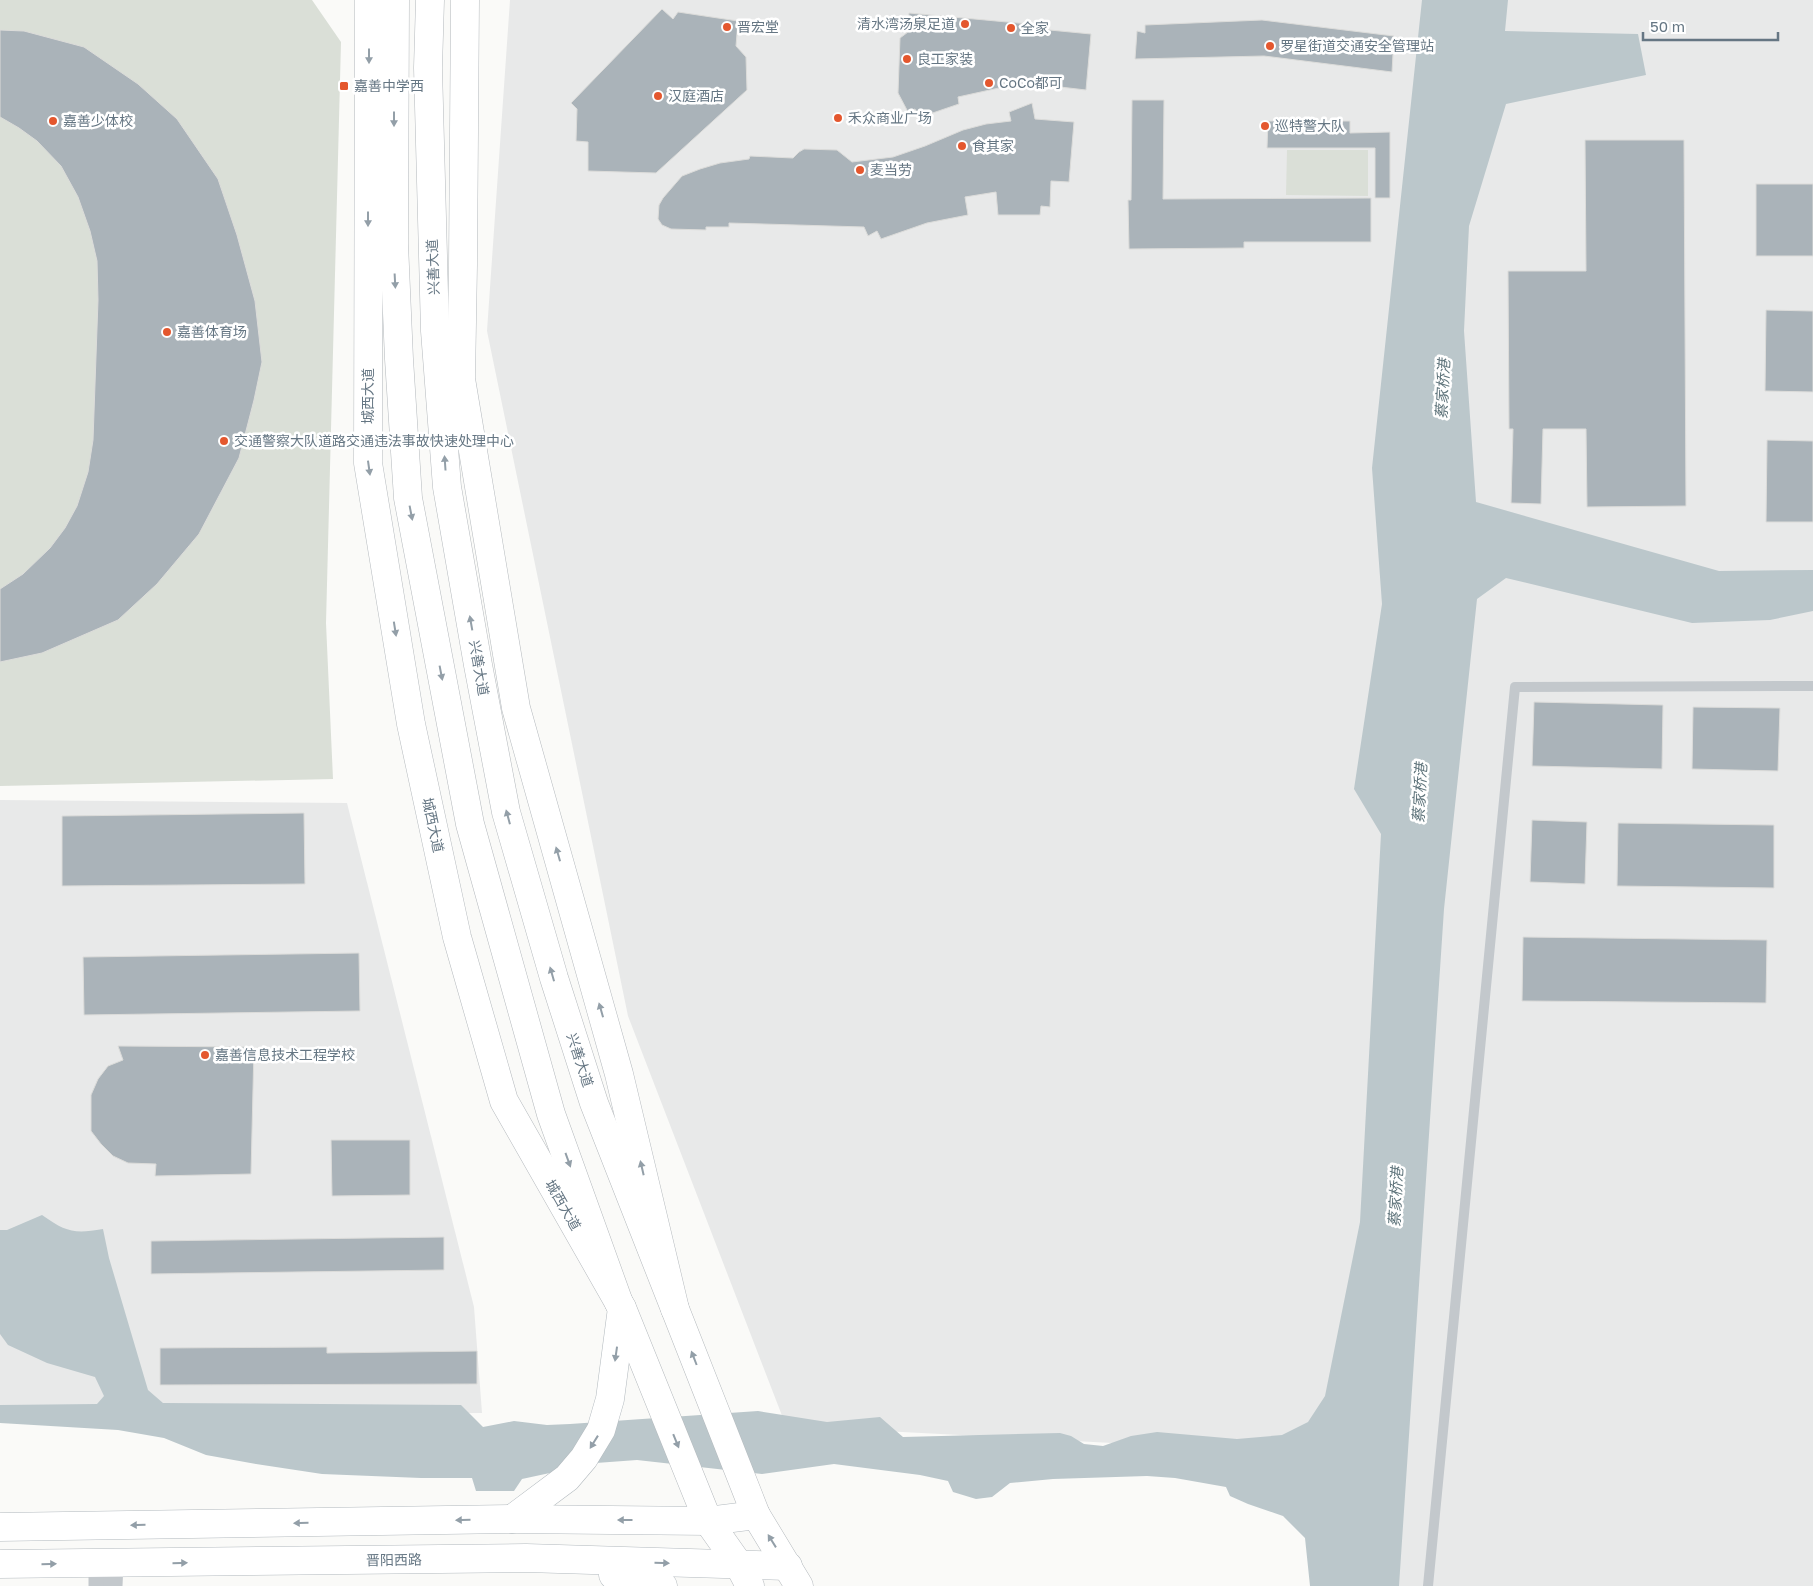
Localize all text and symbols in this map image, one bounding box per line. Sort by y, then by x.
scale bar [1643,10,1778,42]
place label: 清水湾汤泉足道 [857,15,955,32]
text: 50 m [1650,17,1685,35]
place label: 晋宏堂 [737,18,779,35]
marker: 清水湾汤泉足道 [959,18,971,30]
place label: 全家 [1021,19,1049,36]
marker: 晋宏堂 [721,21,733,33]
marker: 全家 [1005,22,1017,34]
place label: 罗星街道交通安全管理站 [1280,37,1434,54]
marker: 罗星街道交通安全管理站 [1264,40,1276,52]
one-way arrow [365,48,373,64]
place label: 良工家装 [917,50,973,67]
marker: 良工家装 [901,53,913,65]
place label: CoCo都可 [999,74,1063,91]
place label: 嘉善中学西 [354,77,424,94]
marker: CoCo都可 [983,77,995,89]
marker: 嘉善中学西 [338,80,350,92]
place label: 汉庭酒店 [668,87,724,104]
marker: 汉庭酒店 [652,90,664,102]
place label: 禾众商业广场 [848,109,932,126]
one-way arrow [390,111,398,127]
place label: 嘉善少体校 [63,112,133,129]
marker: 禾众商业广场 [832,112,844,124]
marker: 嘉善少体校 [47,115,59,127]
place label: 巡特警大队 [1275,117,1345,134]
marker: 巡特警大队 [1259,120,1271,132]
place label: 食其家 [972,137,1014,154]
marker: 食其家 [956,140,968,152]
place label: 麦当劳 [870,161,912,178]
marker: 麦当劳 [854,164,866,176]
one-way arrow [364,211,372,227]
street label: 兴善大道 [423,239,442,295]
one-way arrow [392,273,400,289]
place label: 嘉善体育场 [177,323,247,340]
marker: 嘉善体育场 [161,326,173,338]
water label: 蔡家桥港 [1431,357,1453,419]
street label: 城西大道 [359,368,376,424]
place label: 交通警察大队道路交通违法事故快速处理中心 [234,432,514,449]
marker: 交通警察大队道路交通违法事故快速处理中心 [218,435,230,447]
one-way arrow [441,455,449,471]
one-way arrow [365,461,373,477]
one-way arrow [407,505,415,521]
one-way arrow [466,615,474,631]
one-way arrow [391,621,399,637]
street label: 兴善大道 [466,639,493,697]
one-way arrow [438,665,446,681]
water label: 蔡家桥港 [1408,761,1430,823]
street label: 城西大道 [419,796,448,854]
one-way arrow [503,810,511,825]
one-way arrow [553,846,561,861]
one-way arrow [548,966,556,981]
one-way arrow [597,1003,605,1018]
street label: 兴善大道 [564,1031,597,1089]
place label: 嘉善信息技术工程学校 [215,1046,355,1063]
marker: 嘉善信息技术工程学校 [199,1049,211,1061]
one-way arrow [564,1153,572,1168]
one-way arrow [638,1160,646,1175]
water label: 蔡家桥港 [1384,1165,1406,1227]
street label: 城西大道 [542,1176,585,1233]
one-way arrow [611,1346,619,1362]
one-way arrow [690,1350,698,1365]
one-way arrow [672,1434,680,1449]
one-way arrow [589,1435,598,1448]
one-way arrow [455,1516,471,1524]
one-way arrow [616,1516,632,1524]
one-way arrow [293,1519,309,1527]
one-way arrow [130,1521,146,1529]
one-way arrow [767,1534,776,1547]
street label: 晋阳西路 [366,1551,422,1568]
one-way arrow [172,1558,188,1566]
one-way arrow [654,1559,670,1567]
one-way arrow [41,1560,57,1568]

